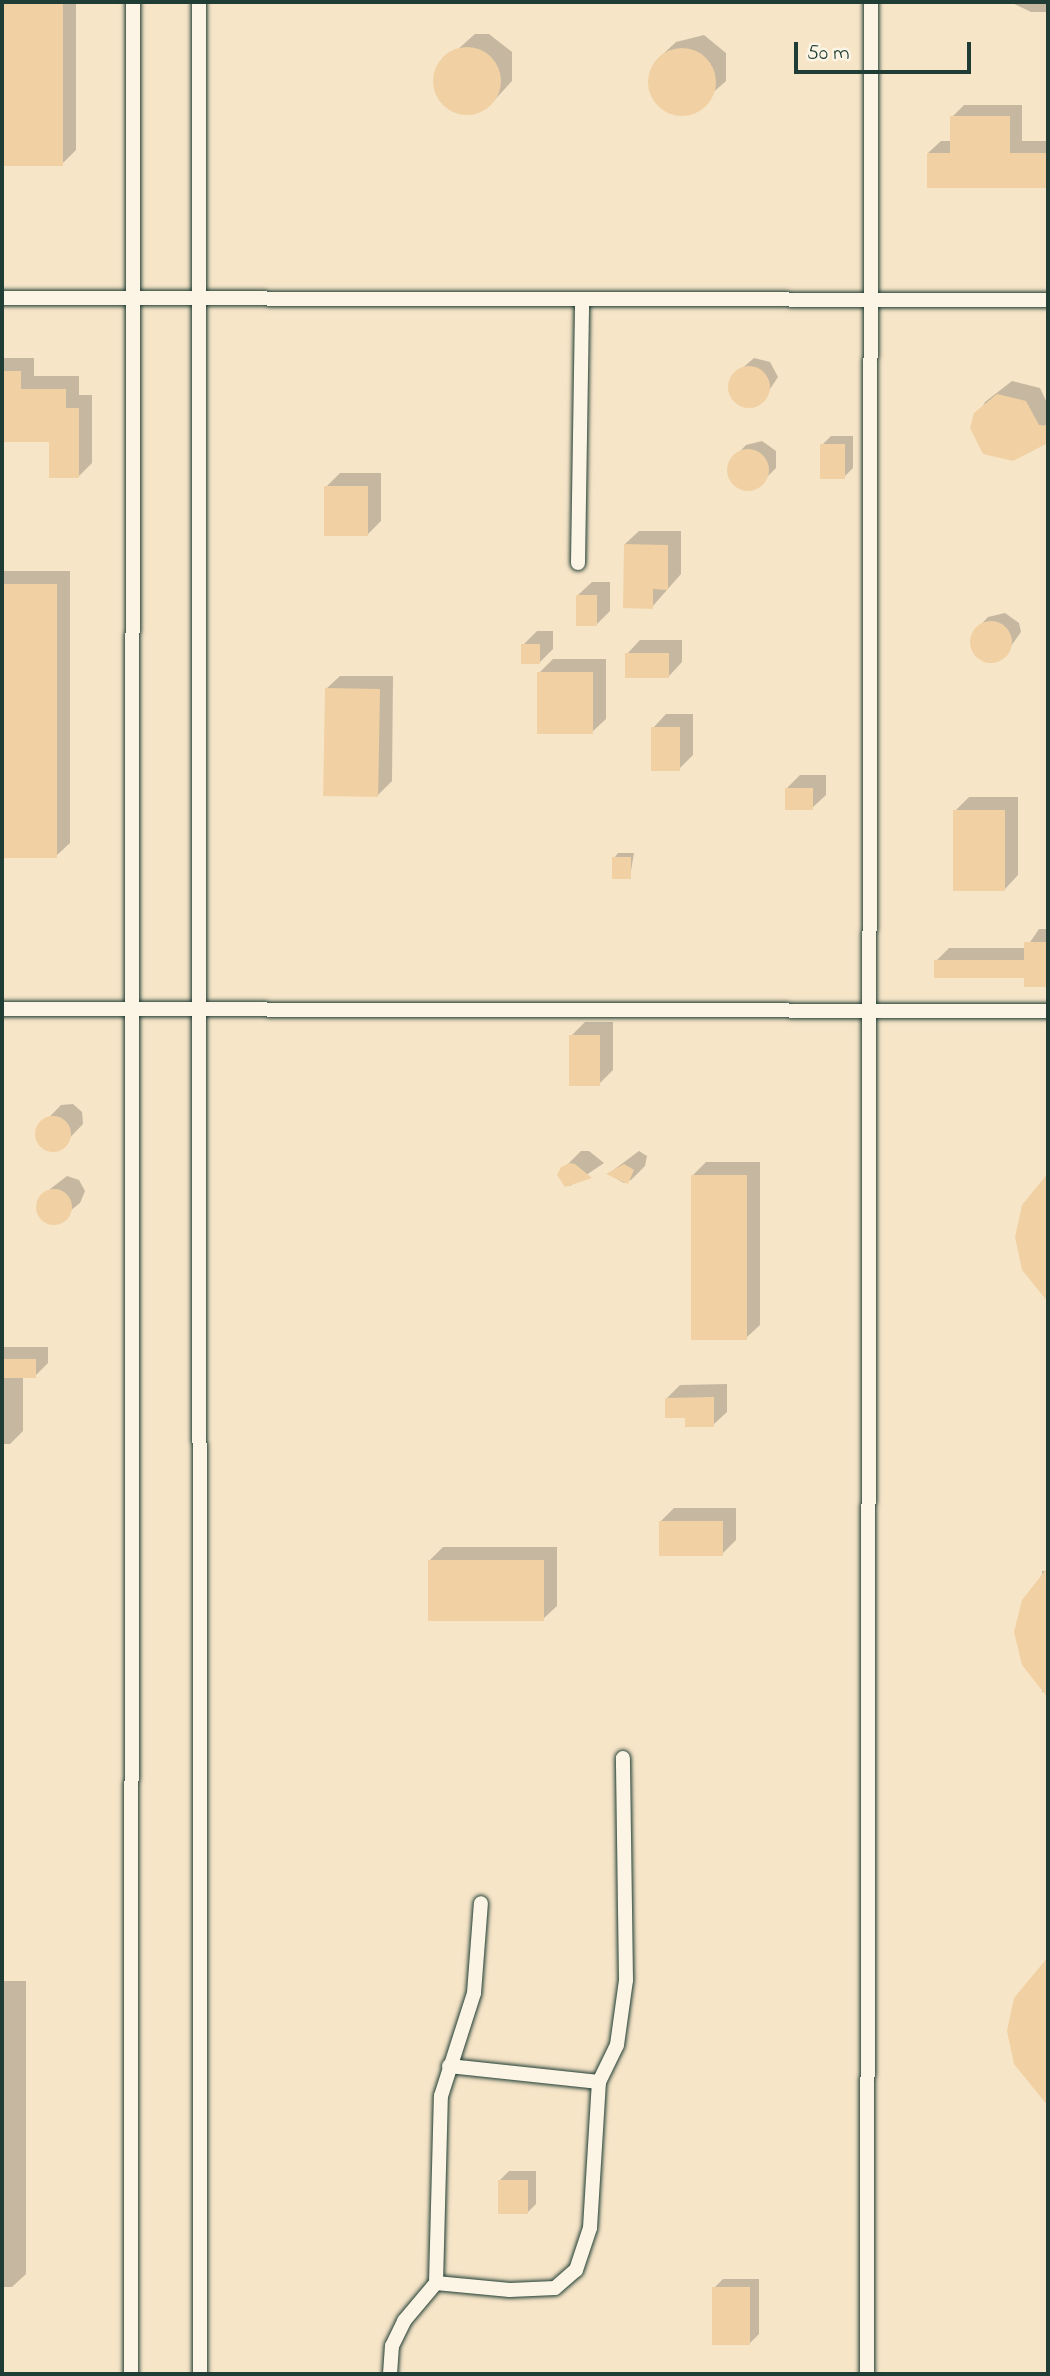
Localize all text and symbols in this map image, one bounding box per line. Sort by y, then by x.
scale bar [798,28,975,72]
text: 50 m [807,39,850,69]

